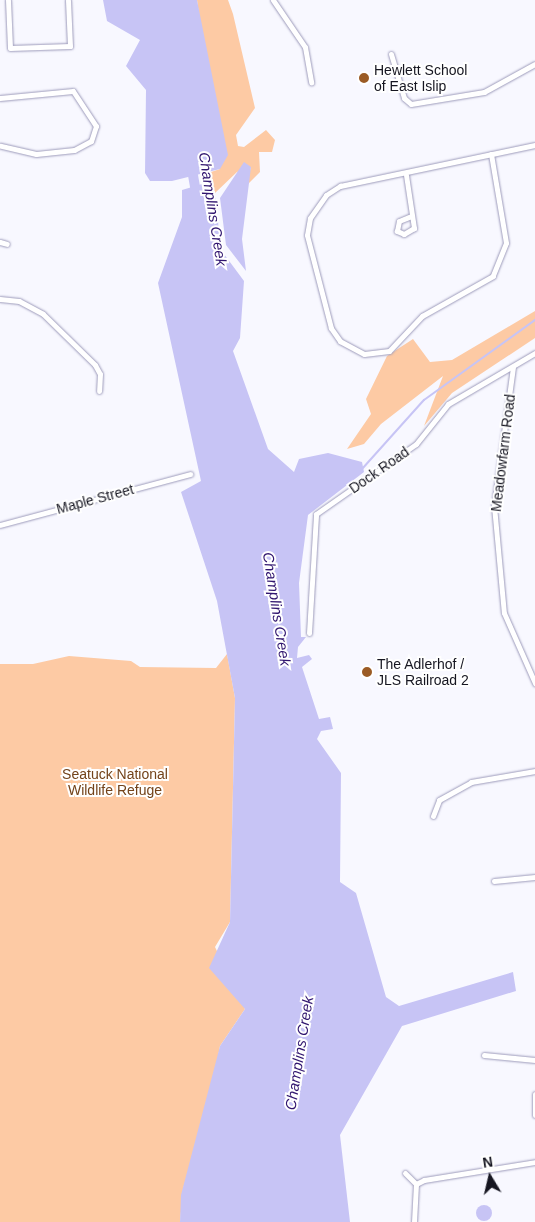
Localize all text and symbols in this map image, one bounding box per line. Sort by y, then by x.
place label: Hewlett School of East Islip [374,62,467,94]
marker: Hewlett School of East Islip [358,72,370,84]
water label: Champlins Creek [195,151,231,267]
street label: Meadowfarm Road [487,393,519,513]
street label: Dock Road [346,443,412,497]
street label: Maple Street [54,481,136,517]
water label: Champlins Creek [259,551,295,667]
place label: The Adlerhof / JLS Railroad 2 [377,656,469,689]
marker: The Adlerhof / JLS Railroad 2 [361,666,373,678]
park label: Seatuck National Wildlife Refuge [62,766,168,799]
water label: Champlins Creek [281,995,317,1111]
north arrow [465,1152,515,1202]
text: N [481,1153,494,1171]

